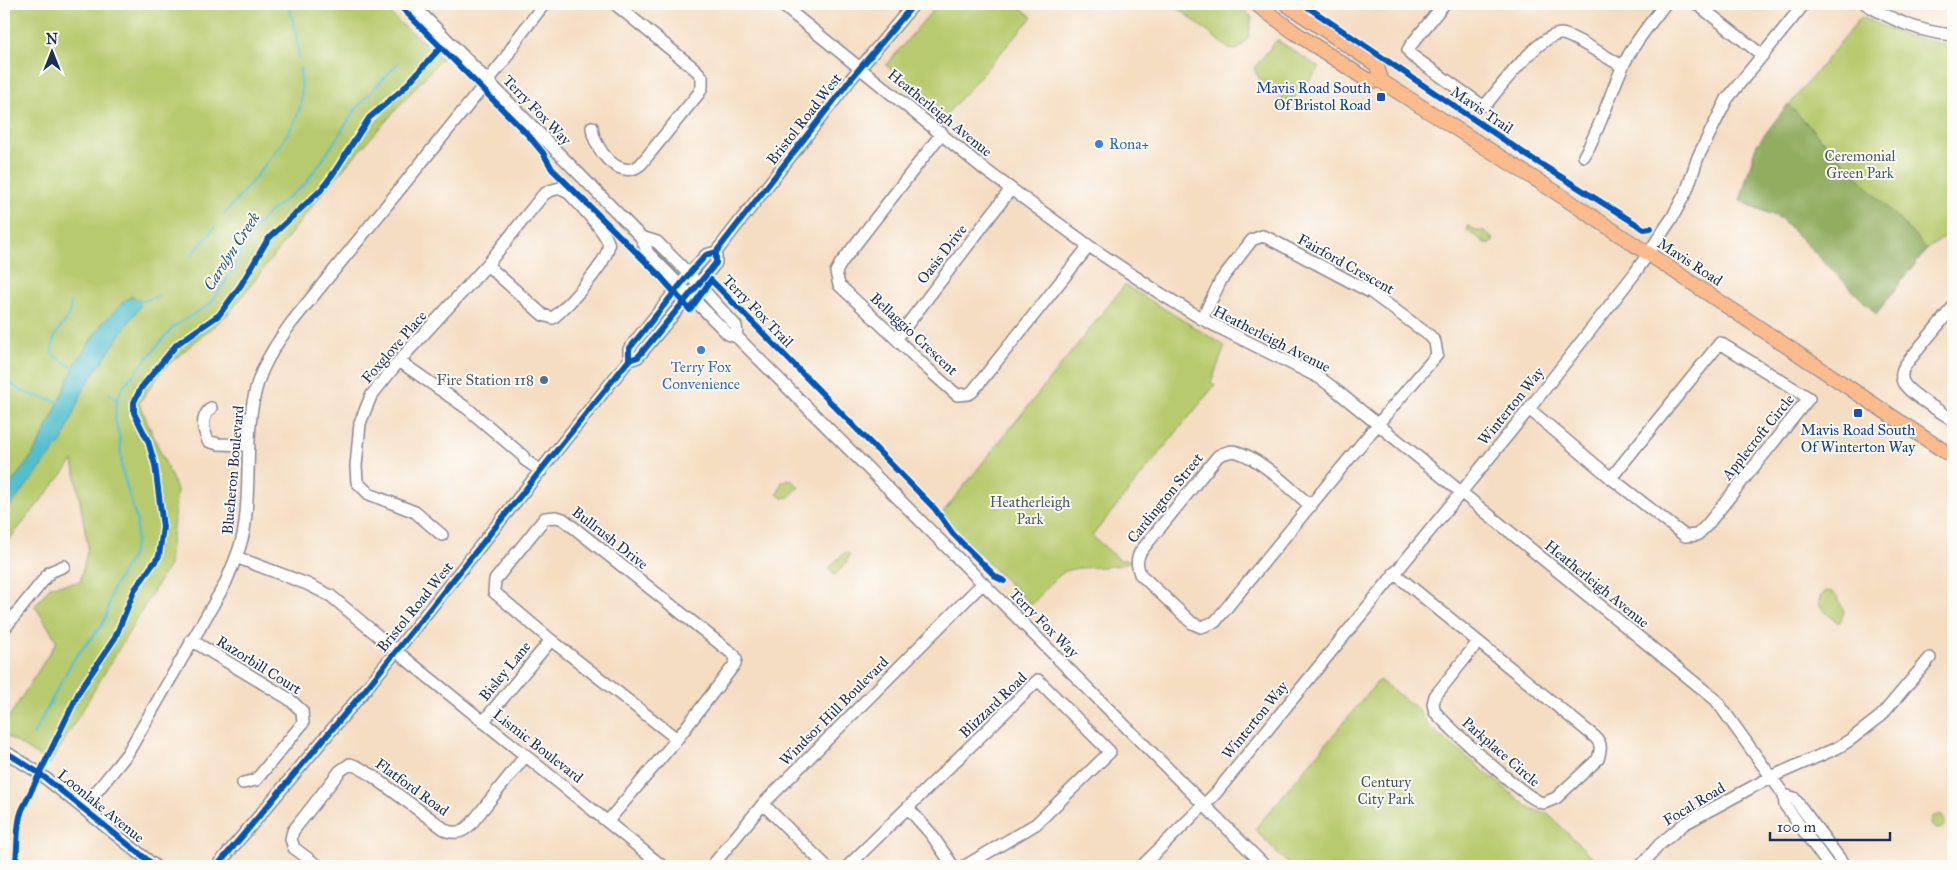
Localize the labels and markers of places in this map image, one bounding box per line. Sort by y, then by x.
place label: Mavis Road South Of Bristol Road [1256,79,1372,114]
marker: Mavis Road South Of Bristol Road [1375,91,1387,103]
place label: Rona+ [1109,135,1149,153]
marker: Rona+ [1093,138,1105,150]
marker: Terry Fox Convenience [695,344,707,356]
place label: Terry Fox Convenience [662,358,740,393]
place label: Fire Station 118 [437,371,534,389]
marker: Fire Station 118 [538,374,550,386]
marker: Mavis Road South Of Winterton Way [1852,407,1864,419]
place label: Mavis Road South Of Winterton Way [1801,421,1916,456]

